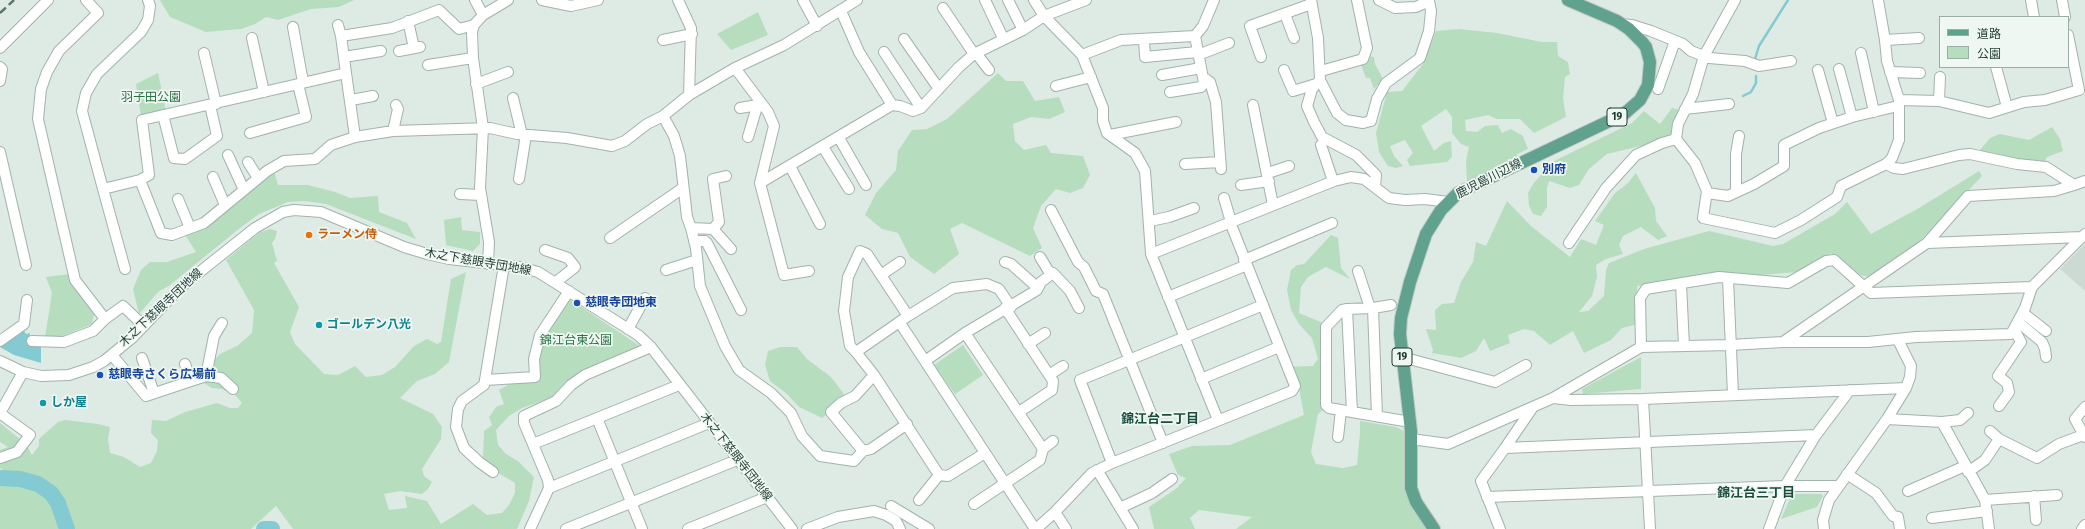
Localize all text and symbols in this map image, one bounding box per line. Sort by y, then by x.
legend [1939,16,2069,68]
text: 道路 [1977,27,2001,41]
text: 公園 [1977,47,2001,61]
park label: 羽子田公園 [121,91,181,105]
road number: 19 [1607,108,1627,126]
street label: 鹿児島川辺線 [1454,156,1524,202]
place label: 別府 [1542,163,1566,177]
marker: 別府 [1529,165,1539,175]
place label: ラーメン侍 [317,228,377,242]
marker: ラーメン侍 [304,230,314,240]
street label: 木之下慈眼寺団地線 [424,246,532,278]
street label: 木之下慈眼寺団地線 [117,266,205,350]
place label: 慈眼寺団地東 [585,296,657,310]
marker: 慈眼寺団地東 [572,298,582,308]
place label: ゴールデン八光 [327,318,411,332]
marker: ゴールデン八光 [314,320,324,330]
park label: 錦江台東公園 [540,334,612,348]
road number: 19 [1392,348,1412,366]
place label: 慈眼寺さくら広場前 [108,368,216,382]
marker: 慈眼寺さくら広場前 [95,370,105,380]
place label: しか屋 [51,396,87,410]
marker: しか屋 [38,398,48,408]
street label: 木之下慈眼寺団地線 [697,410,775,504]
district label: 錦江台二丁目 [1121,411,1199,427]
district label: 錦江台三丁目 [1717,485,1795,501]

